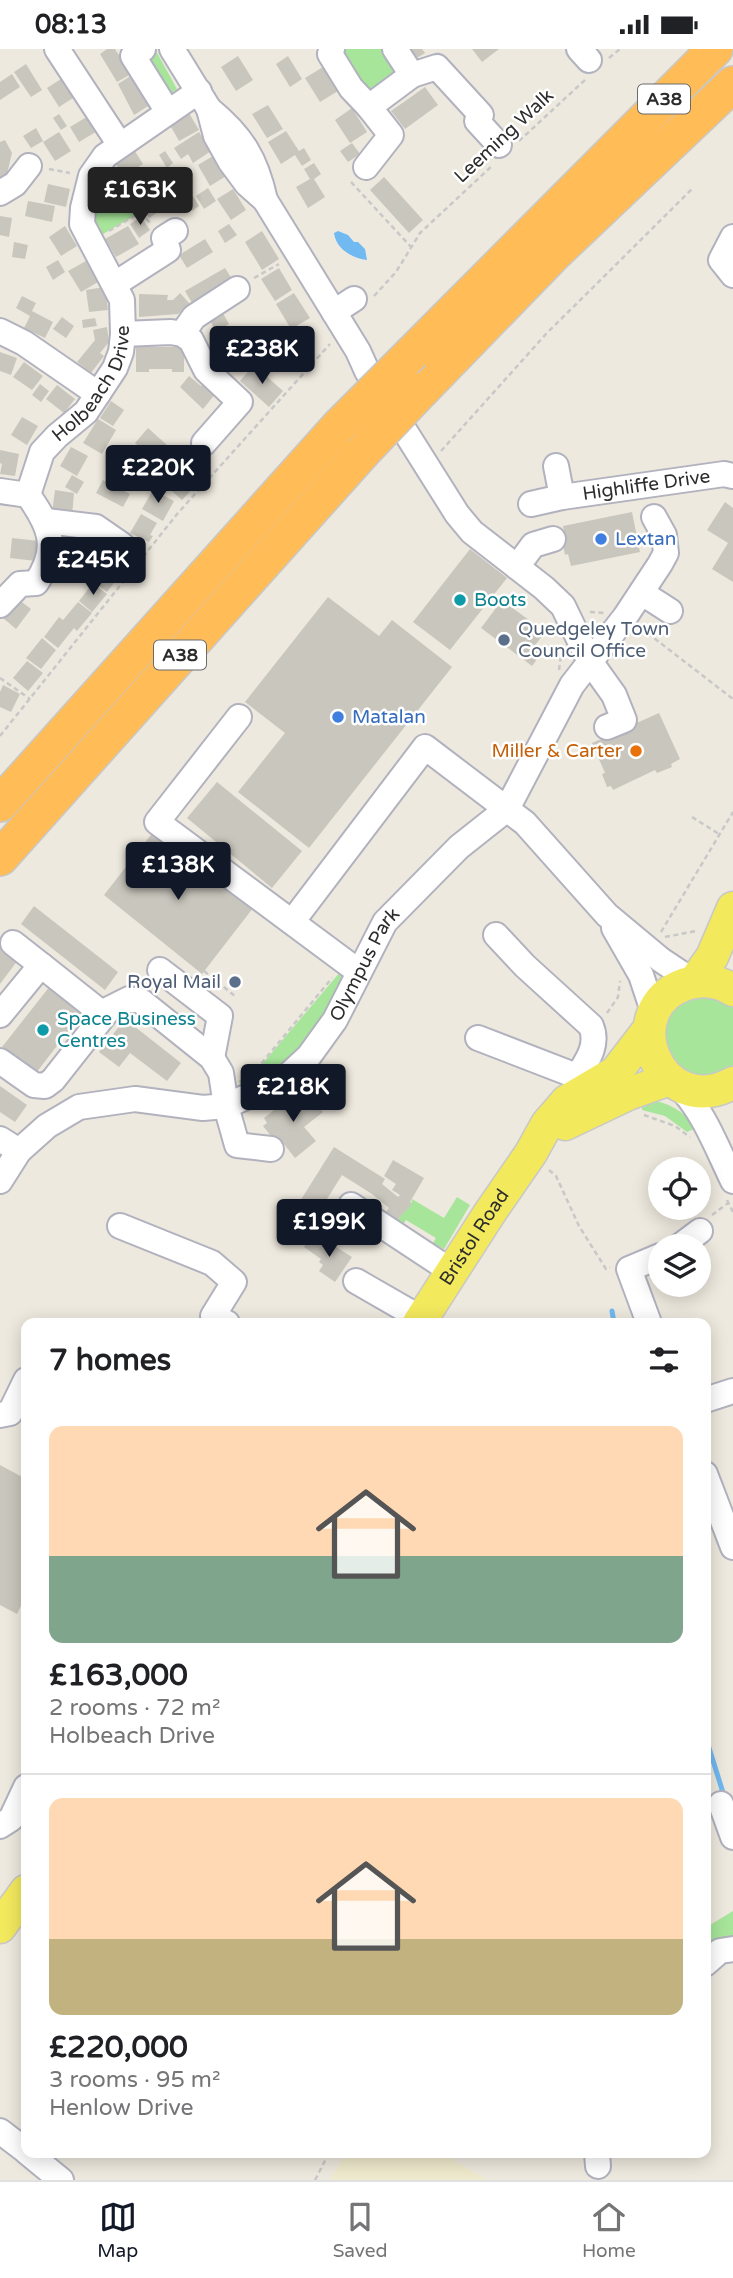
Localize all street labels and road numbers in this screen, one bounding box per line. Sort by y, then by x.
street label: Leeming Walk [450,85,558,187]
road number: A38 [638,85,690,113]
street label: Holbeach Drive [48,325,134,446]
street label: Highliffe Drive [581,465,712,505]
road number: A38 [154,641,206,669]
street label: Olympus Park [325,903,404,1025]
street label: Bristol Road [435,1185,514,1290]

